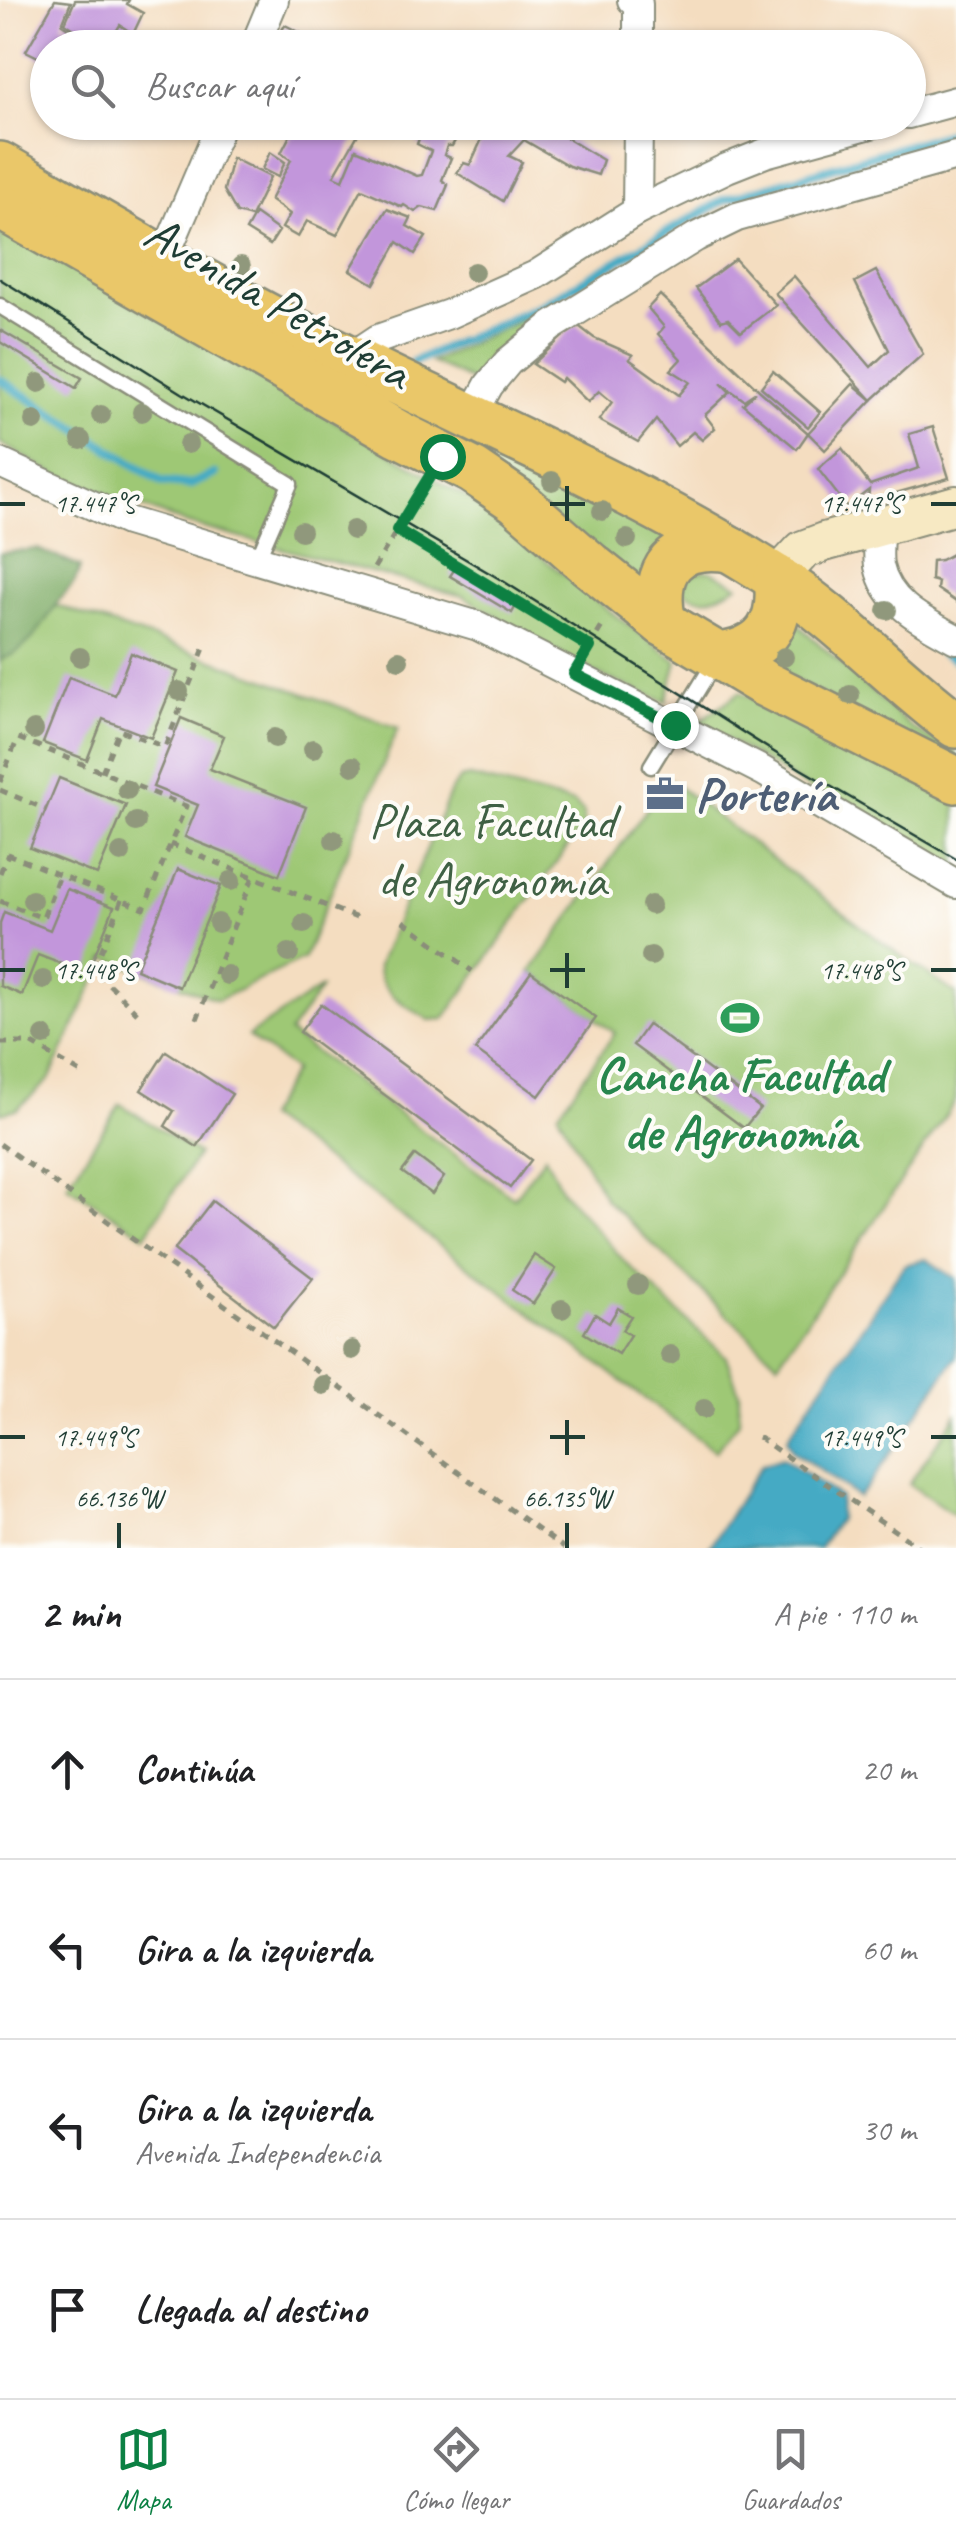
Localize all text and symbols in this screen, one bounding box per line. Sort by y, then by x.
search box [30,30,926,140]
icon: search [65,58,120,113]
text: Buscar aquí [145,62,294,109]
street label: Avenida Petrolera [134,201,425,405]
route start [420,434,466,480]
text: 17.447°S [55,488,140,520]
text: 17.447°S [821,488,906,520]
route end [653,703,699,749]
place label: Portería [695,763,840,826]
office icon: Portería [644,773,686,815]
park label: Plaza Facultad de Agronomía [369,790,622,911]
text: 17.448°S [55,955,140,987]
text: 17.448°S [821,955,906,987]
sports icon: Cancha Facultad de Agronomía [719,997,761,1039]
place label: Cancha Facultad de Agronomía [596,1043,892,1164]
text: 17.449°S [55,1422,140,1454]
text: 17.449°S [821,1422,906,1454]
text: 66.136°W [76,1483,166,1515]
text: 66.135°W [524,1483,614,1515]
text: 2 min [40,1587,120,1640]
text: A pie · 110 m [773,1593,916,1634]
icon: ahead [40,1742,95,1797]
text: Continúa [135,1746,253,1793]
text: 20 m [862,1749,916,1790]
icon: left [40,1922,95,1977]
text: Gira a la izquierda [135,1926,371,1973]
text: 60 m [862,1929,916,1970]
text: Gira a la izquierda [135,2085,371,2132]
icon: left [40,2102,95,2157]
text: 30 m [862,2109,916,2150]
text: Avenida Independencia [135,2132,380,2173]
icon: arrive [40,2282,95,2337]
text: Llegada al destino [135,2286,366,2333]
tab: Mapa [116,2422,171,2517]
tab: Cómo llegar [403,2422,509,2517]
tab: Guardados [742,2422,840,2517]

